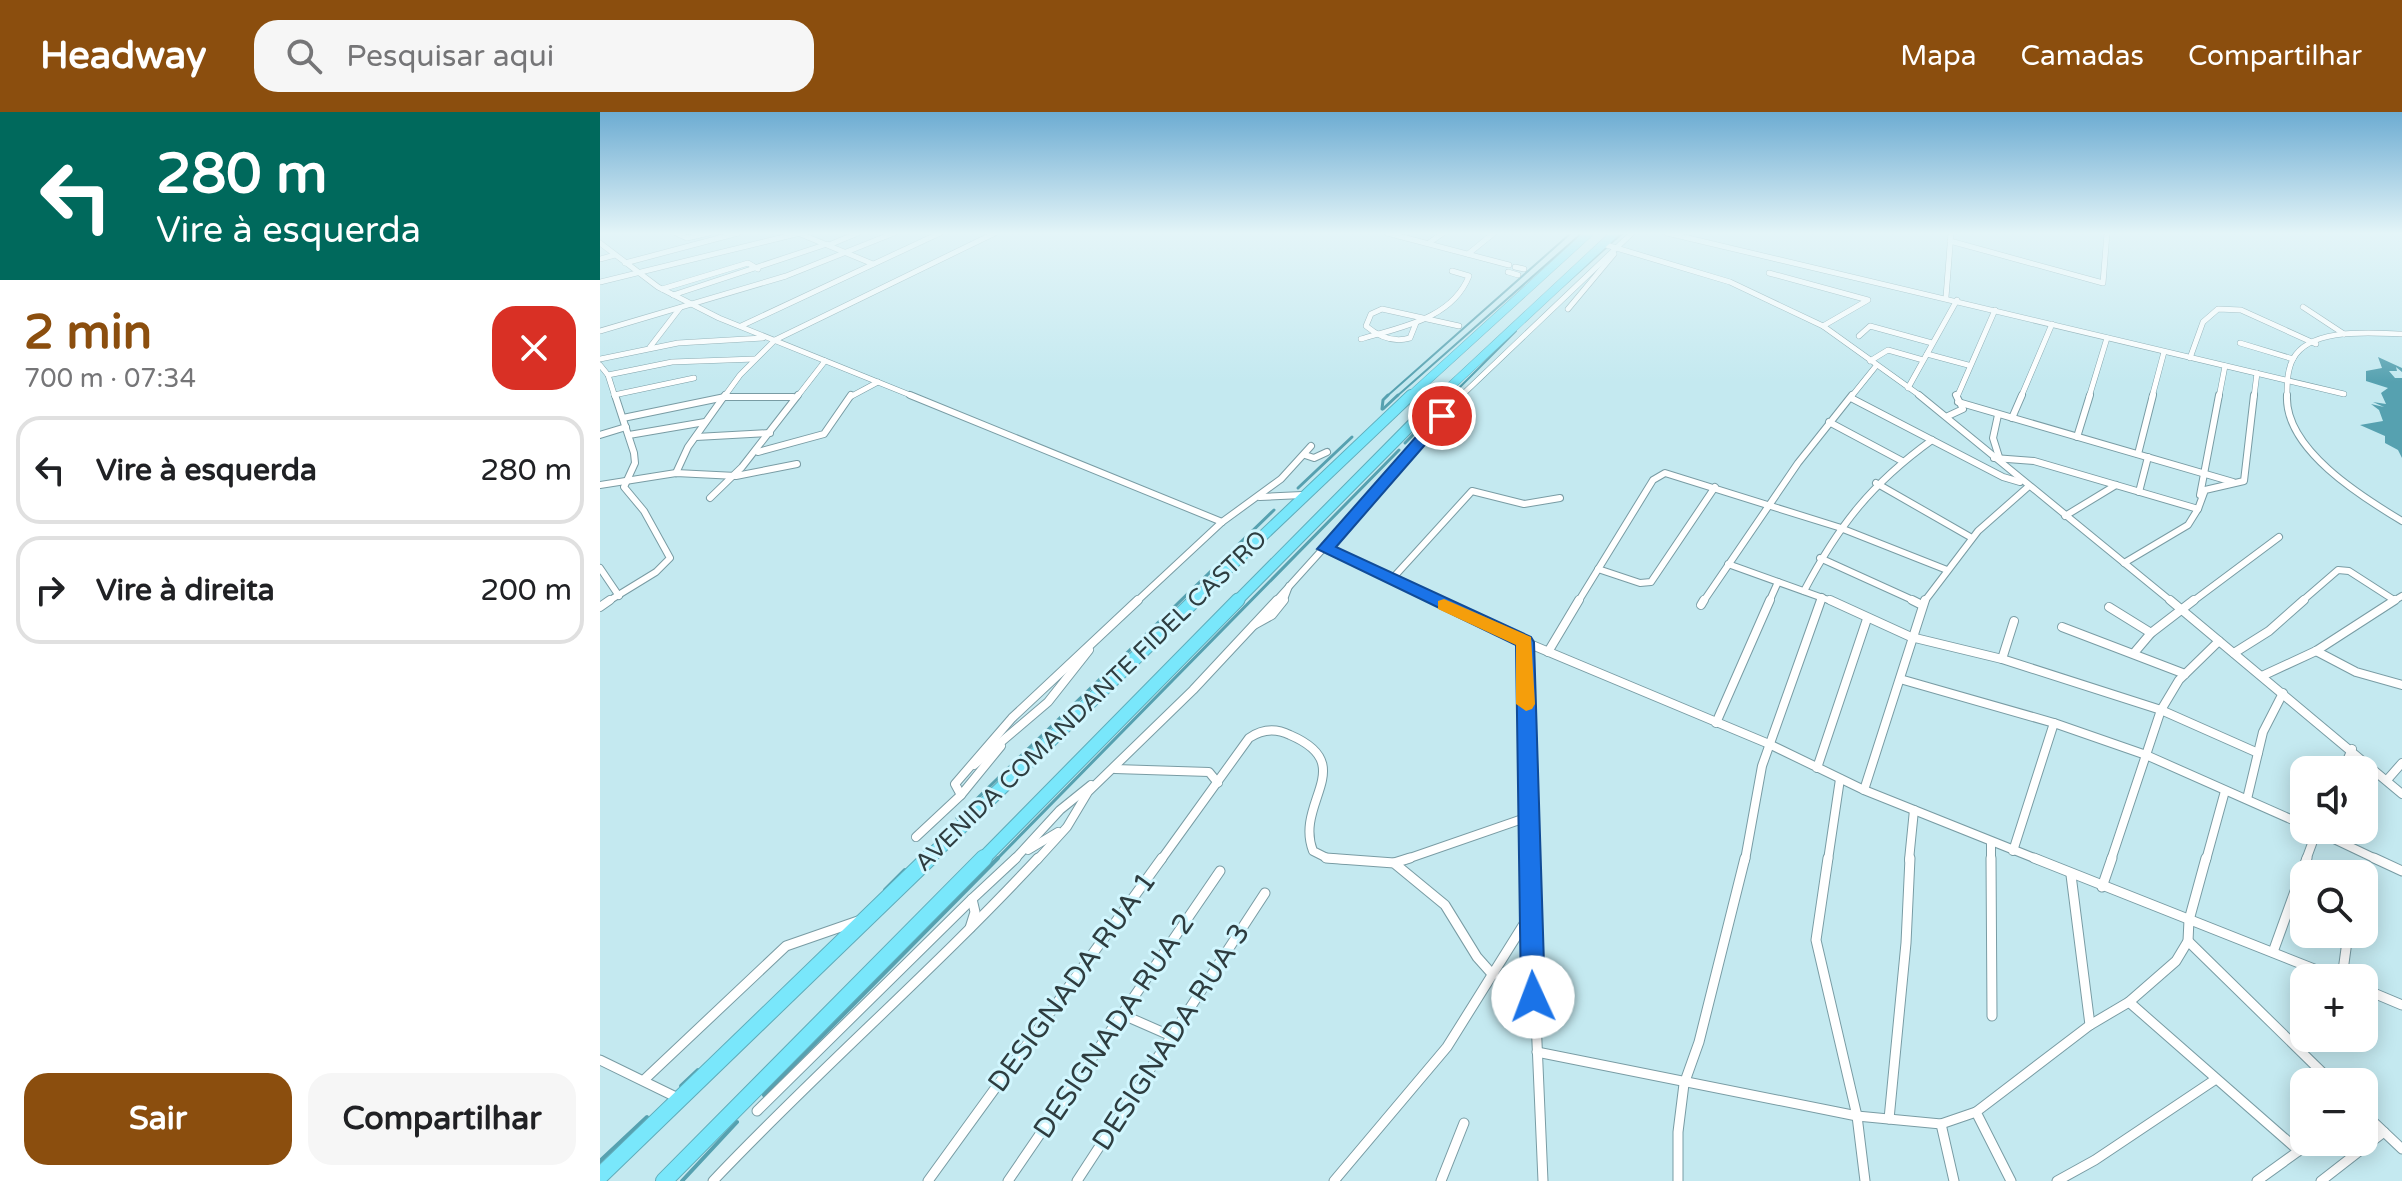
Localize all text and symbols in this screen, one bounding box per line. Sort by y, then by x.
search box [254,20,814,92]
text: Headway [40,33,206,79]
icon: search [282,34,326,78]
text: Pesquisar aqui [346,38,554,75]
text: Mapa [1900,39,1976,73]
text: Camadas [2020,39,2144,73]
text: Compartilhar [2188,39,2362,73]
text: 280 m [156,141,327,208]
icon: left [24,144,128,248]
text: Vire à esquerda [156,209,421,252]
text: 2 min [24,304,152,362]
button: close [492,306,576,390]
text: 700 m · 07:34 [24,363,196,394]
pin [1408,382,1476,450]
icon: arrive [1420,394,1464,438]
icon: left [28,448,72,492]
text: Vire à esquerda [96,452,317,489]
text: 280 m [480,452,572,489]
street label: AVENIDA COMANDANTE FIDEL CASTRO [909,524,1273,878]
icon: right [28,568,72,612]
text: Vire à direita [96,572,275,609]
text: 200 m [480,572,572,609]
map controls [2290,756,2378,1156]
button: sound [2290,756,2378,844]
button: search [2290,860,2378,948]
street label: DESIGNADA RUA 1 [981,865,1163,1099]
street label: DESIGNADA RUA 2 [1026,907,1202,1145]
street label: DESIGNADA RUA 3 [1085,917,1257,1157]
position arrow [1491,955,1575,1039]
button: + [2290,964,2378,1052]
button: − [2290,1068,2378,1156]
button: Sair [24,1073,292,1165]
button: Compartilhar [308,1073,576,1165]

